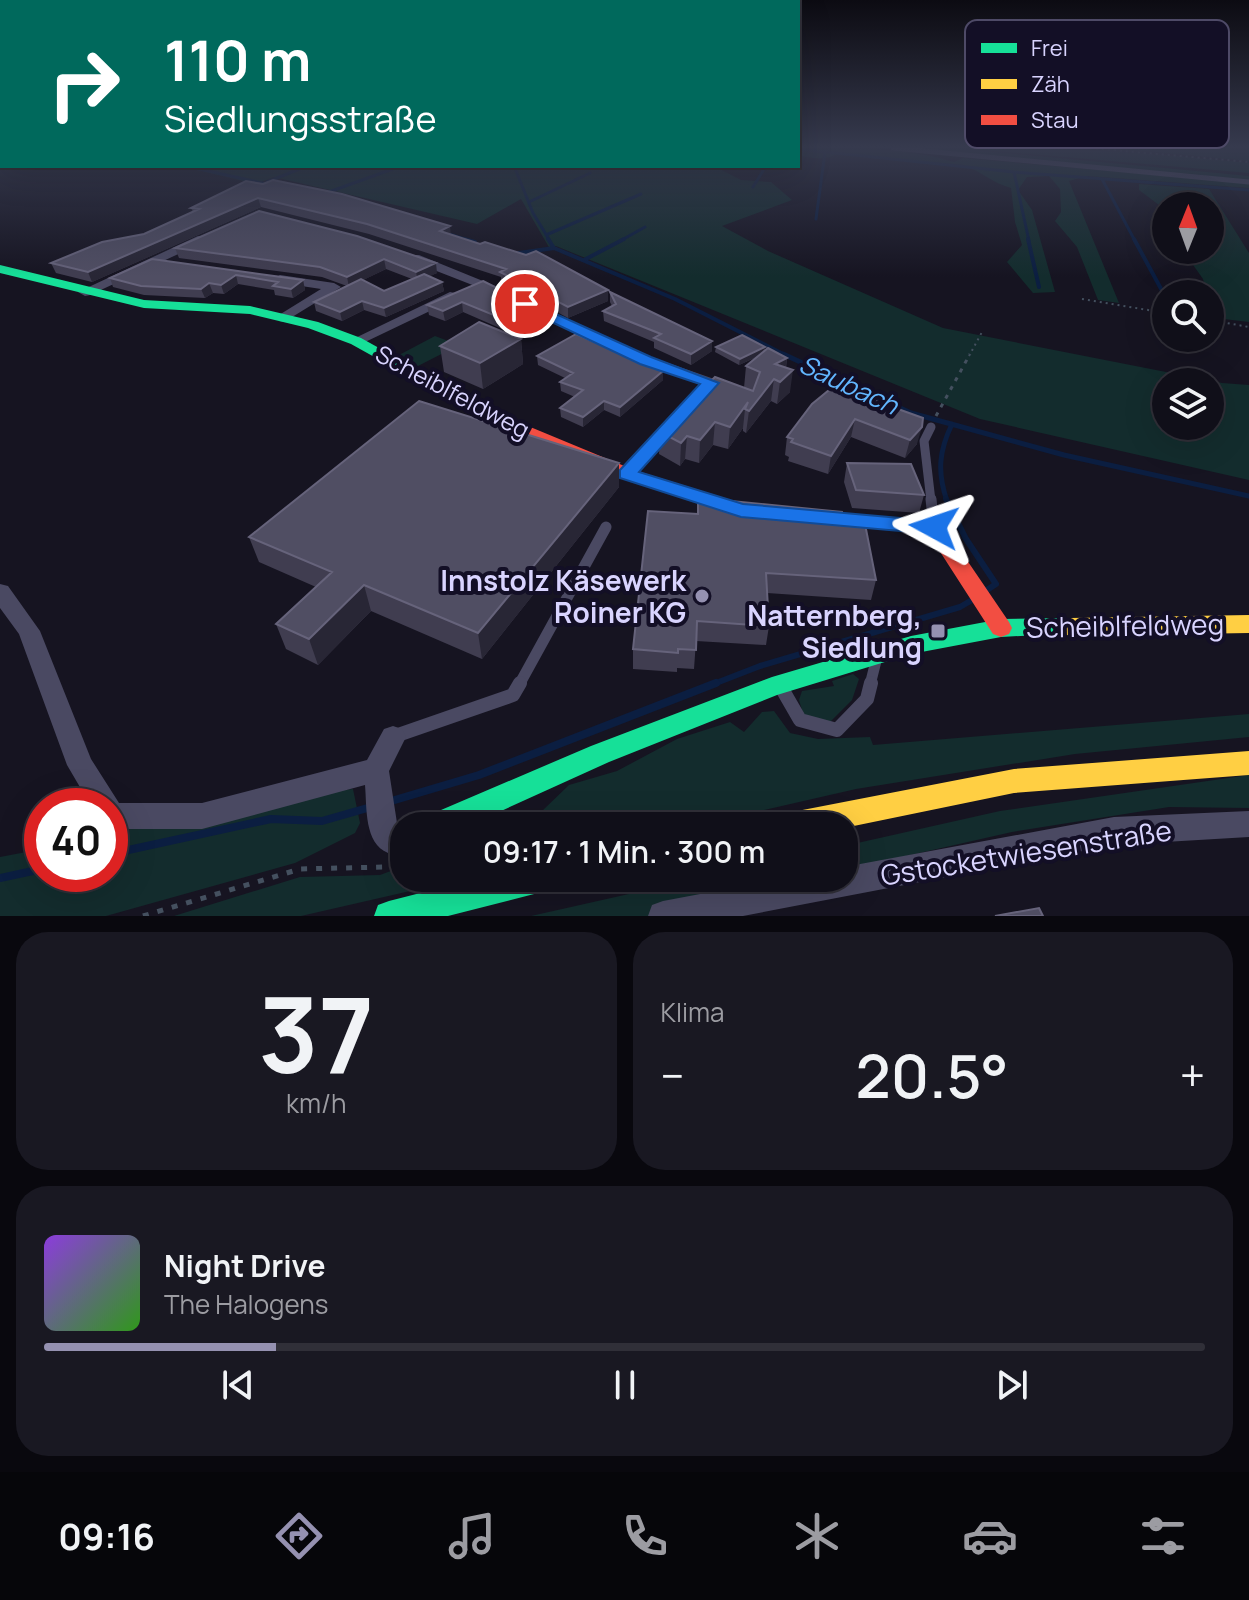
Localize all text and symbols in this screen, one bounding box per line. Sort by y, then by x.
legend [965,20,1229,148]
text: 110 m [164,21,311,98]
icon: right [32,32,136,136]
text: Frei [1031,33,1068,63]
text: Zäh [1031,69,1070,99]
text: Siedlungsstraße [164,94,437,143]
text: Stau [1031,105,1079,135]
north arrow [1152,192,1224,264]
map controls [1152,192,1224,440]
pin [491,270,559,338]
button: search [1152,280,1224,352]
icon: arrive [503,282,547,326]
street label: Scheiblfeldweg [370,337,536,445]
water label: Saubach [794,345,906,423]
button: layers [1152,368,1224,440]
position arrow [892,485,976,569]
place label: Innstolz Käsewerk Roiner KG [440,561,687,631]
marker: Innstolz Käsewerk Roiner KG [693,587,711,605]
place label: Natternberg, Siedlung [747,596,922,666]
street label: Scheiblfeldweg [1026,604,1224,646]
marker: Natternberg, Siedlung [929,622,947,640]
speed limit sign: 40 [24,788,128,892]
street label: Gstocketwiesenstraße [878,810,1174,894]
text: 09:17 · 1 Min. · 300 m [483,831,765,872]
text: 37 [258,962,374,1104]
text: Klima [661,994,725,1030]
text: 20.5° [855,1034,1008,1116]
text: − [661,1045,684,1105]
text: + [1180,1045,1205,1105]
text: km/h [286,1085,346,1121]
text: Night Drive [164,1245,326,1286]
text: The Halogens [164,1286,328,1322]
icon: previous [216,1363,260,1407]
icon: pause [603,1363,647,1407]
icon: next [990,1363,1034,1407]
icon: directions [271,1508,327,1564]
icon: music [444,1508,500,1564]
icon: phone [617,1508,673,1564]
icon: climate [789,1508,845,1564]
icon: car [962,1508,1018,1564]
icon: filters [1135,1508,1191,1564]
text: 09:16 [58,1512,155,1561]

